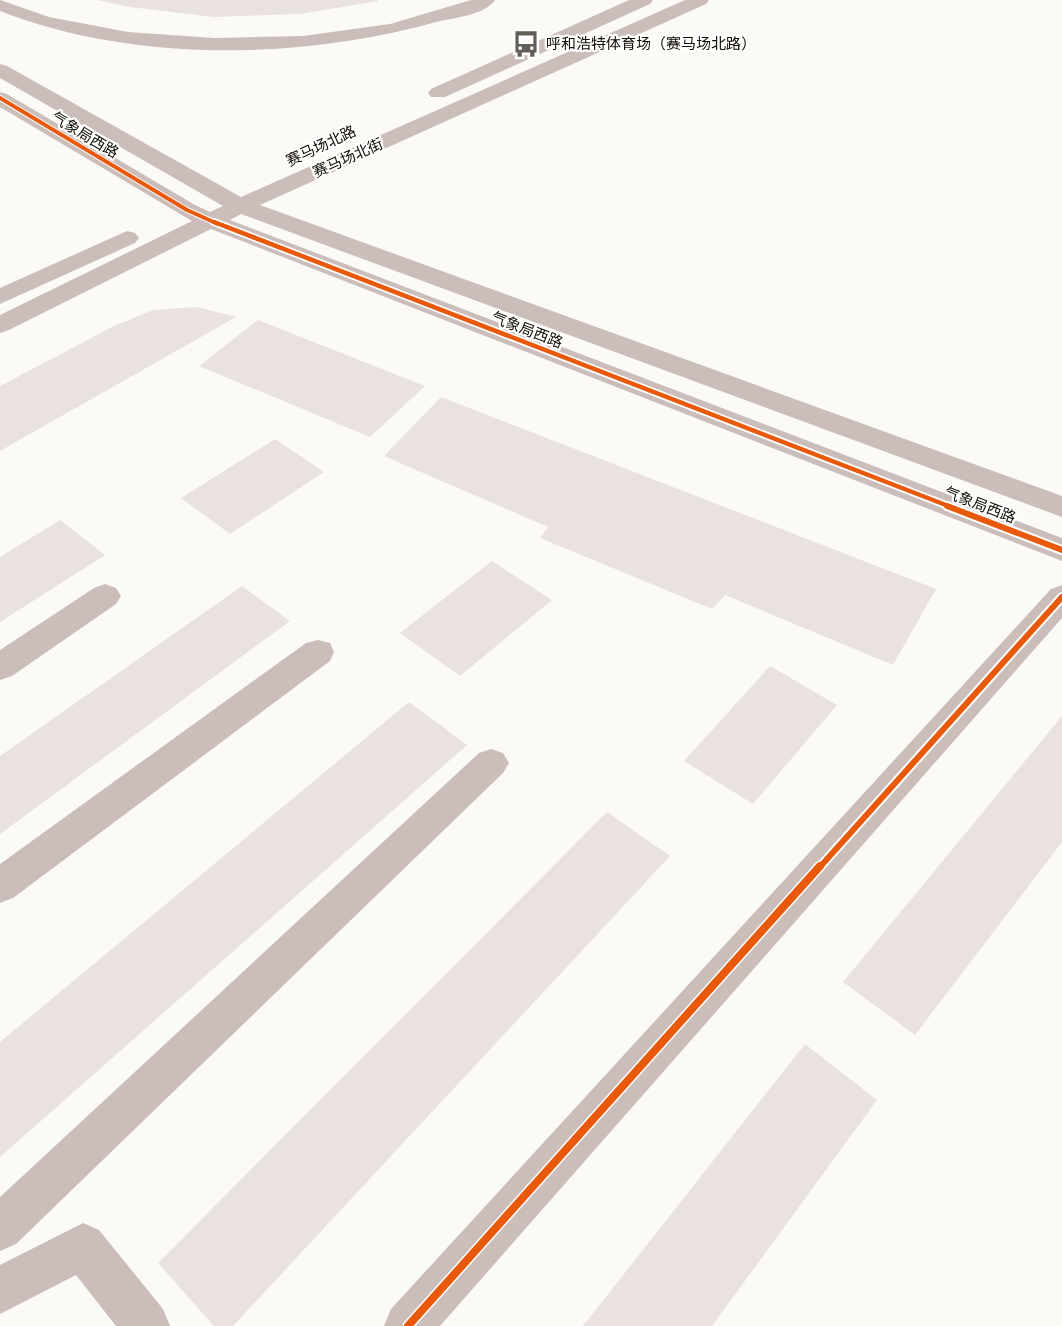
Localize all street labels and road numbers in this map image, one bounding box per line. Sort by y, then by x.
street label: 气象局西路 [48,108,122,162]
street label: 赛马场北路 [283,122,359,170]
street label: 赛马场北街 [310,135,386,181]
street label: 气象局西路 [489,308,565,352]
street label: 气象局西路 [942,483,1018,527]

